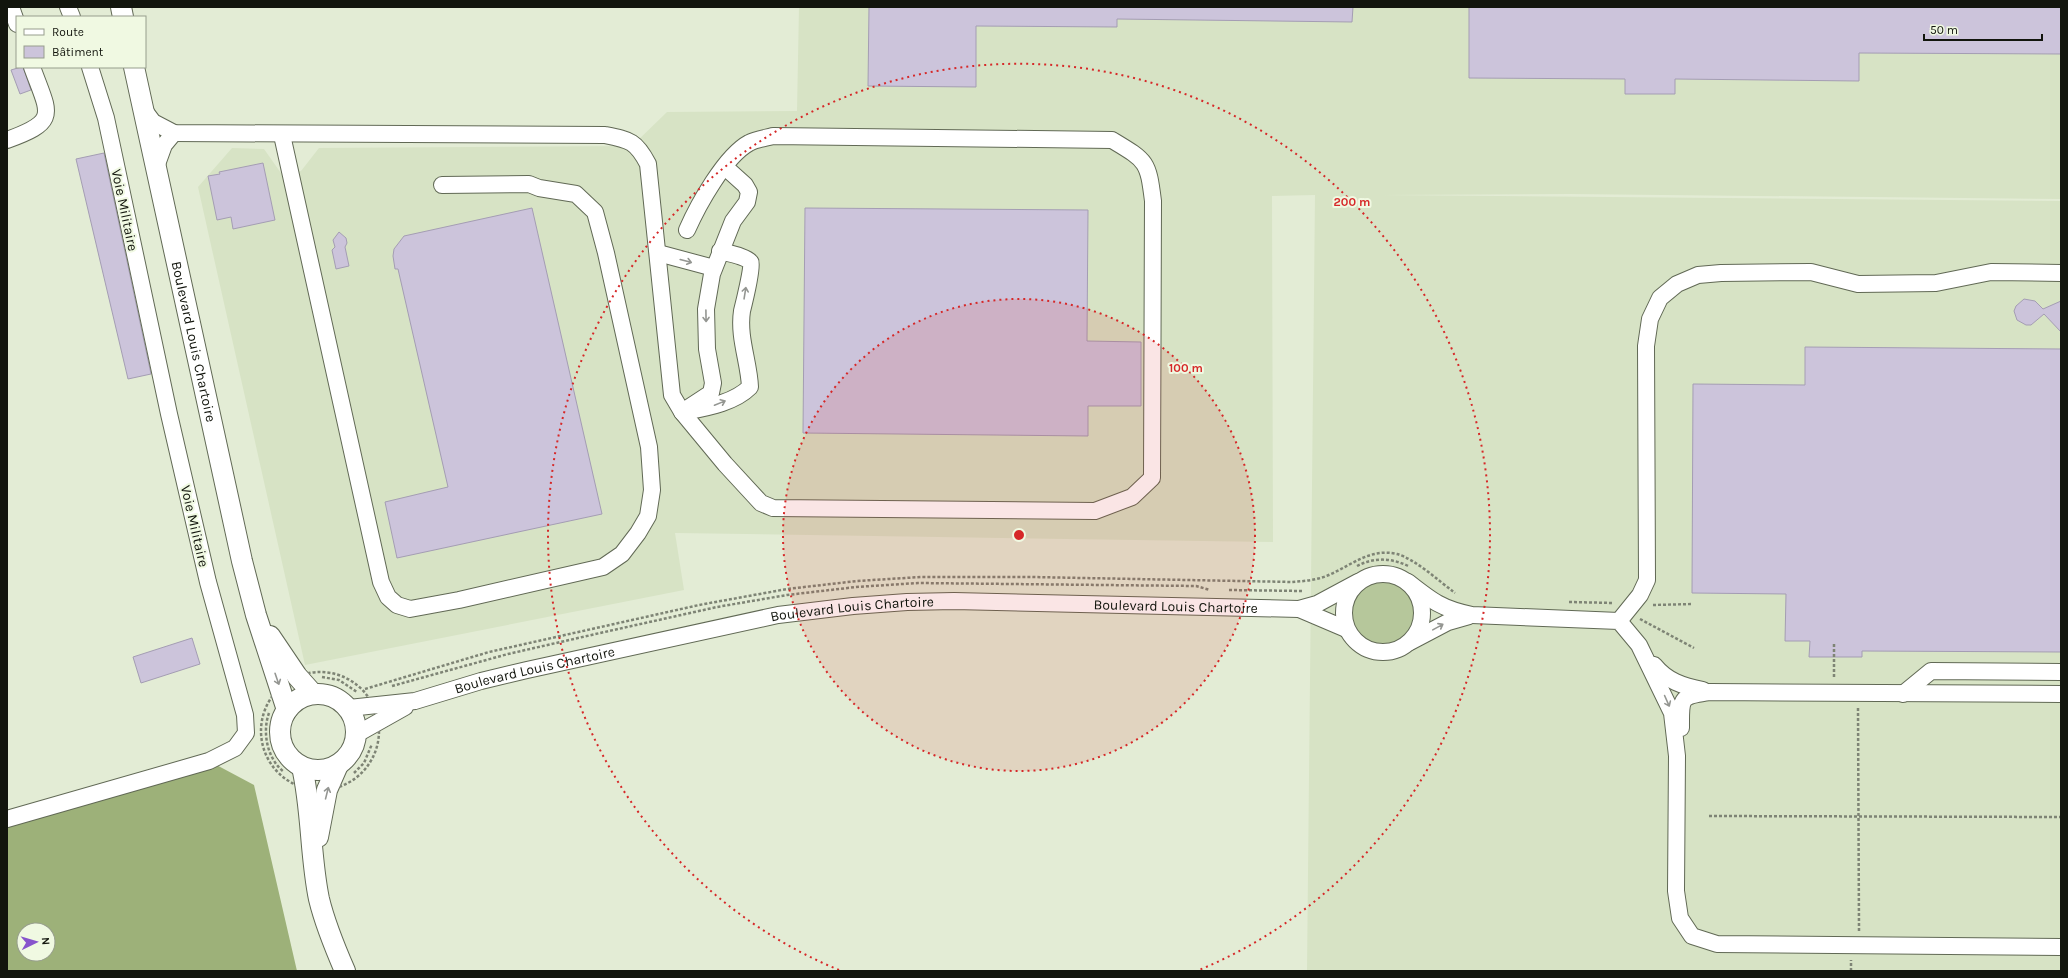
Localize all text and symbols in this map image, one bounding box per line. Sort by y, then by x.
legend [16,16,146,68]
scale bar [1924,16,2042,42]
text: 50 m [1930,23,1958,37]
text: Route [52,25,84,39]
text: Bâtiment [52,45,104,59]
street label: Voie Militaire [108,168,141,253]
text: 200 m [1334,195,1370,209]
one-way arrow [679,257,692,265]
street label: Boulevard Louis Chartoire [168,260,219,424]
one-way arrow [741,287,749,300]
one-way arrow [702,309,710,322]
text: 100 m [1169,361,1203,375]
one-way arrow [713,399,725,406]
street label: Voie Militaire [177,484,212,569]
centre of rings [1012,528,1026,542]
street label: Boulevard Louis Chartoire [769,593,934,625]
street label: Boulevard Louis Chartoire [1093,596,1258,617]
one-way arrow [1432,622,1444,630]
street label: Boulevard Louis Chartoire [452,643,616,698]
one-way arrow [274,672,282,684]
one-way arrow [1664,695,1671,707]
one-way arrow [323,786,331,799]
north arrow [16,922,56,962]
text: N [39,937,52,946]

